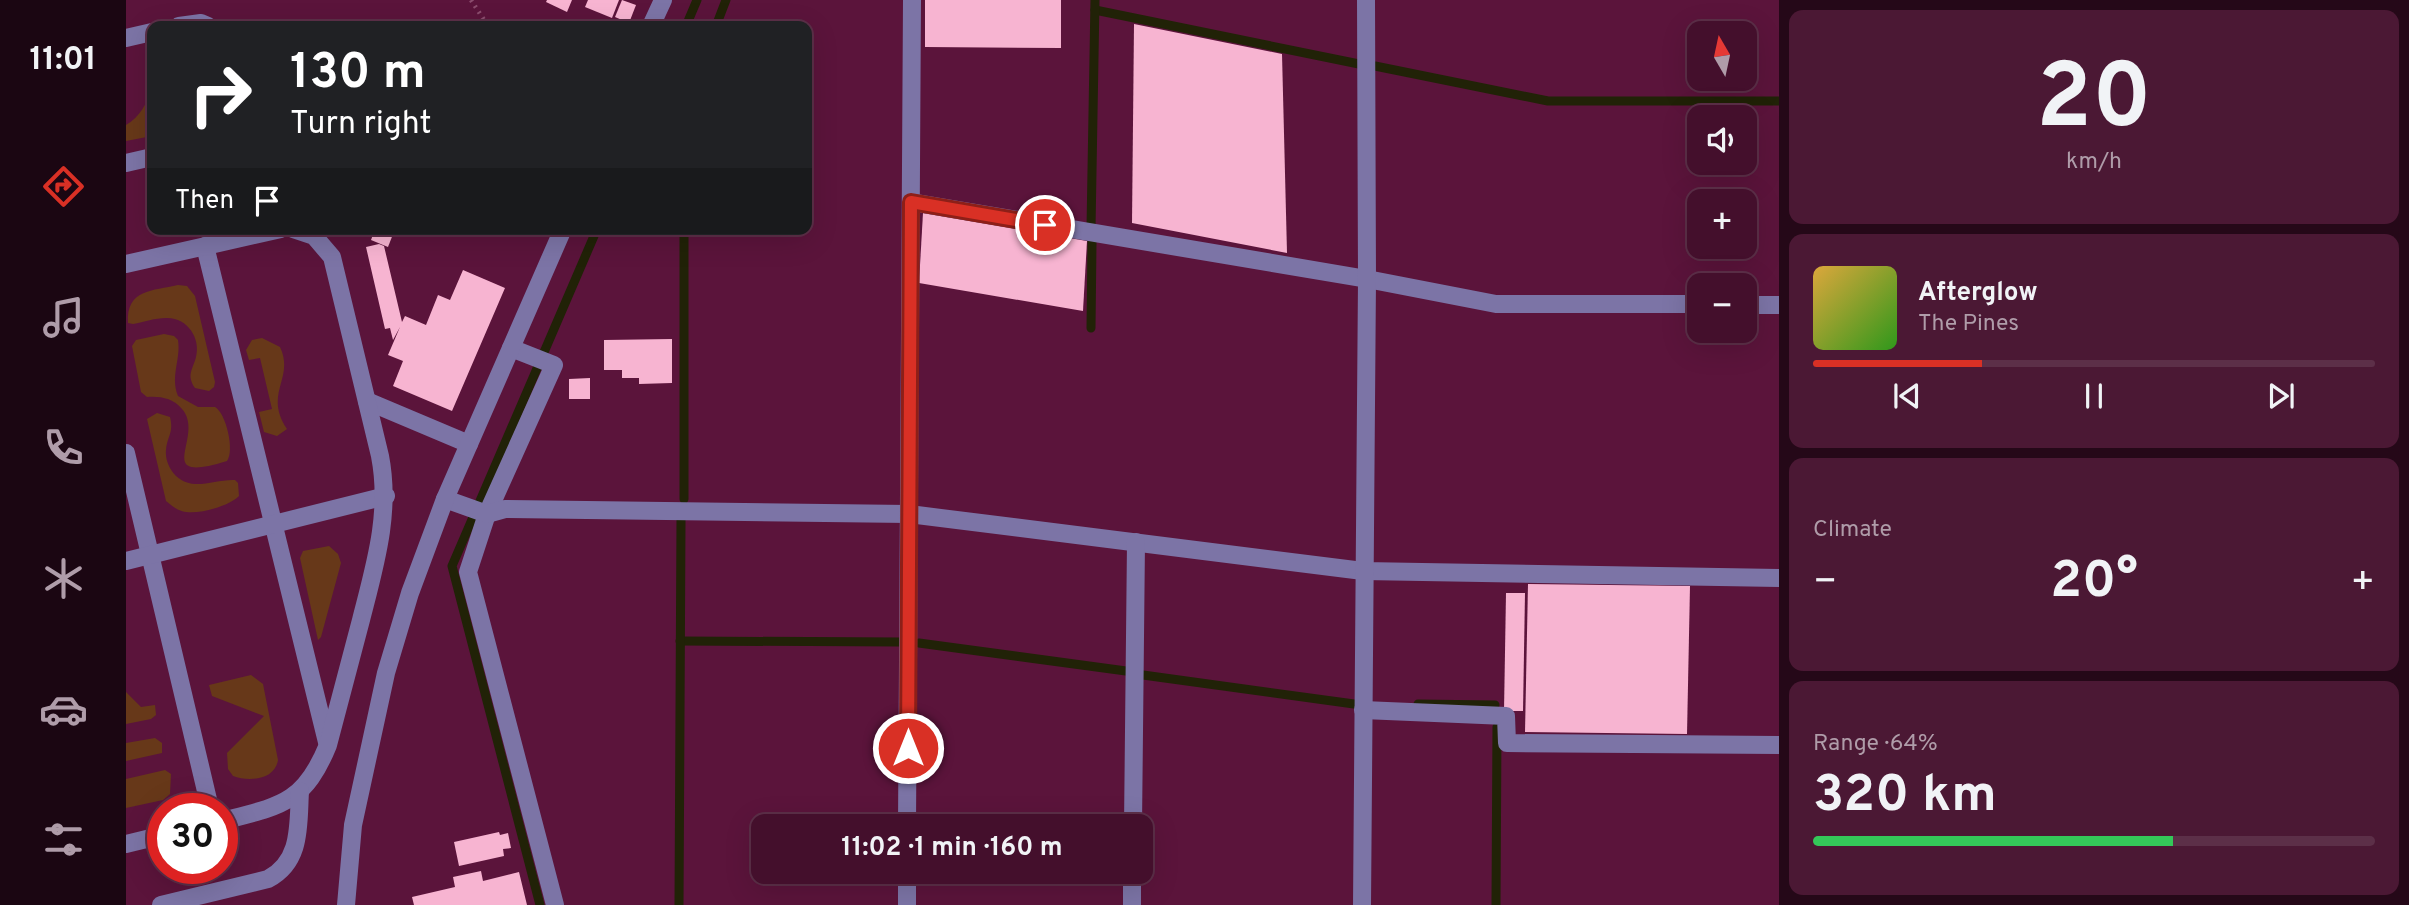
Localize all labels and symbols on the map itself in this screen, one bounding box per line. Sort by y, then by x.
north arrow [1687,21,1757,91]
pin [1015,195,1075,255]
position arrow [871,711,945,785]
speed limit sign: 30 [147,793,238,884]

